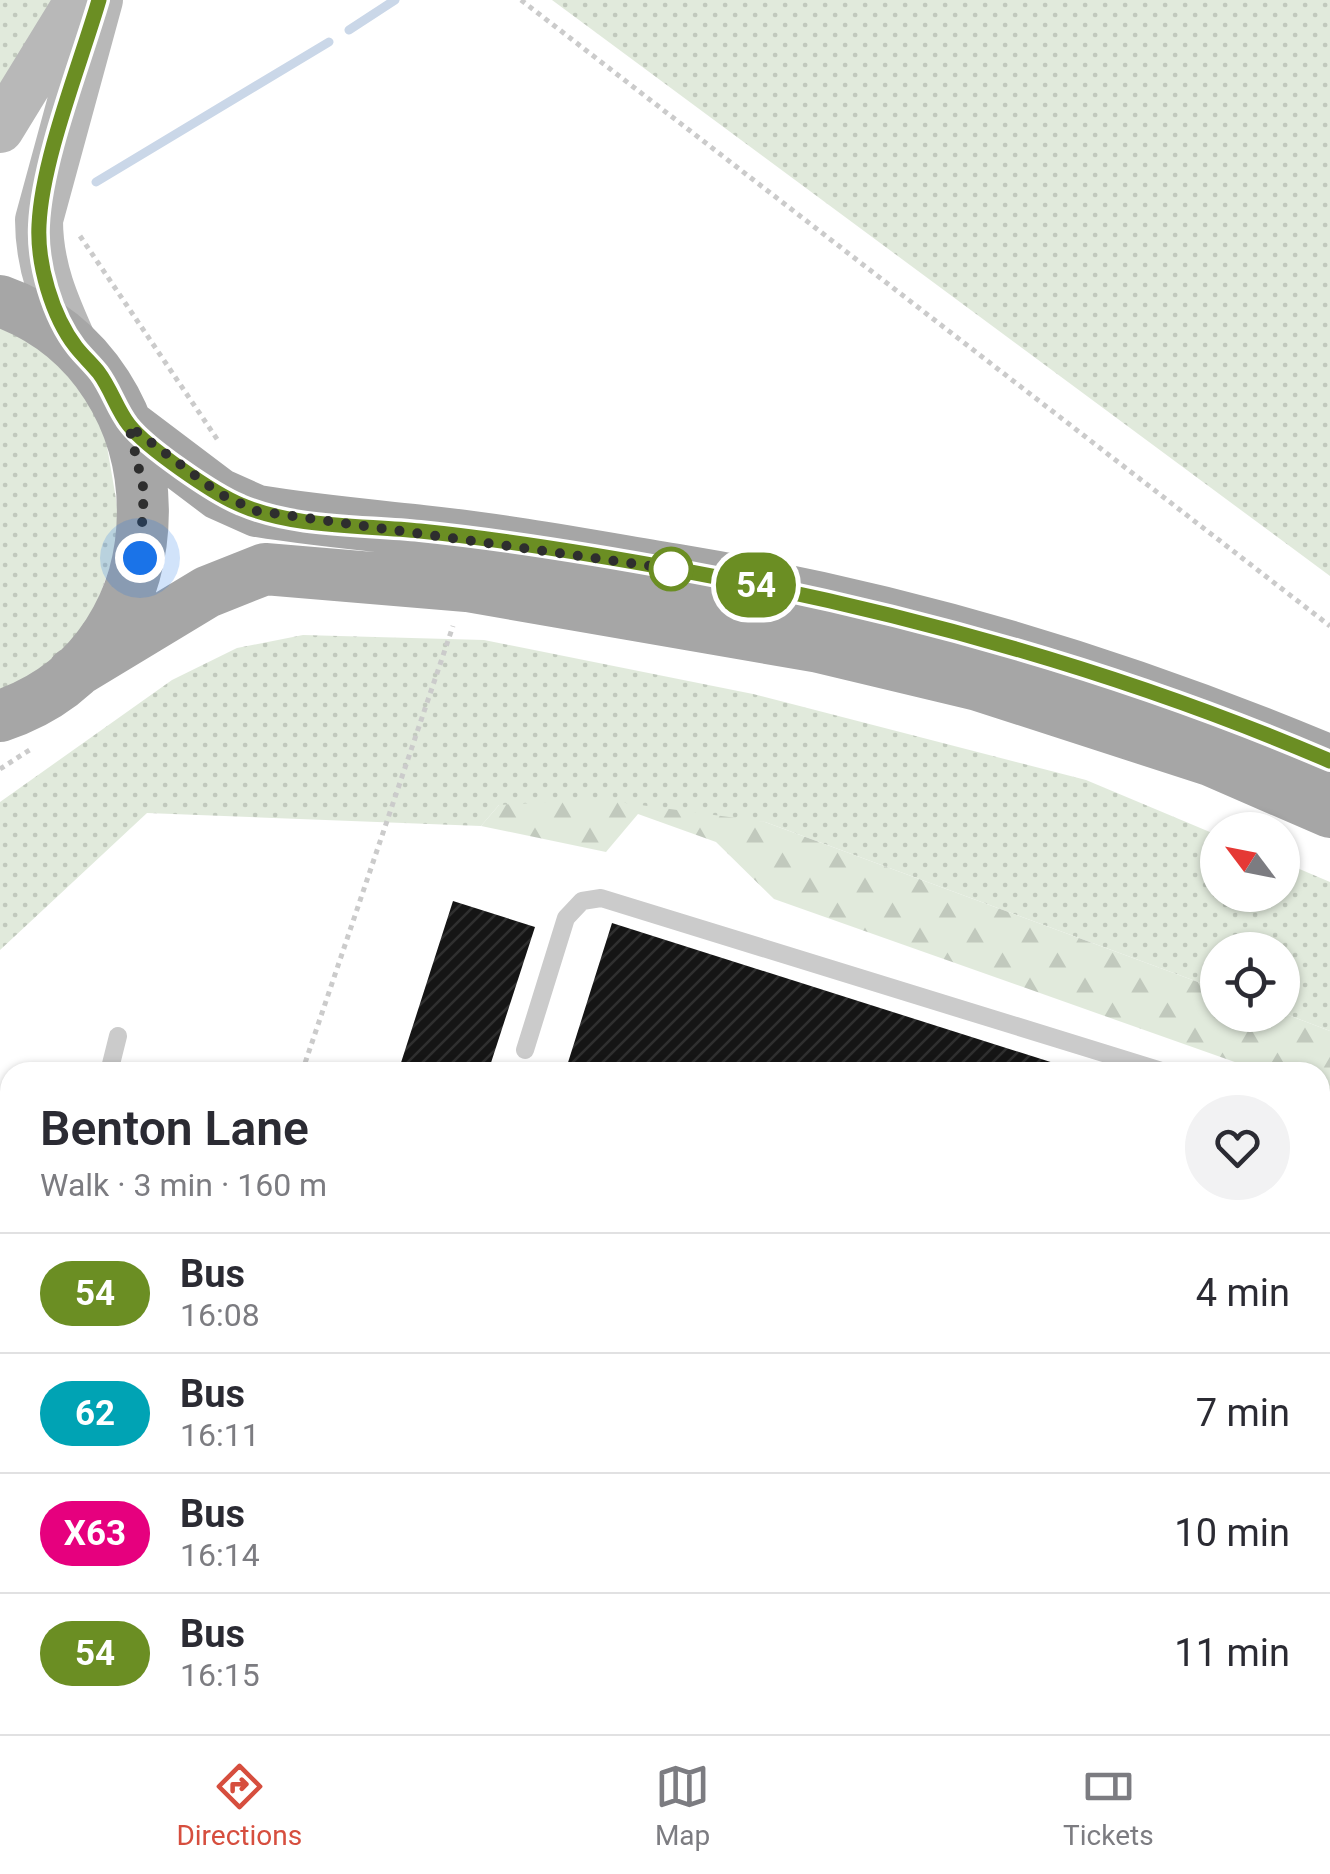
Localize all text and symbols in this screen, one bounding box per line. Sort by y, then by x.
your location [115,533,165,583]
unlabelled marker [650,548,692,590]
line badge: 54 [711,552,801,618]
text: 54 [736,565,776,606]
north arrow [1200,812,1300,912]
map controls [1200,812,1300,1032]
button: locate [1200,932,1300,1032]
button: heart [1185,1095,1290,1200]
text: Benton Lane [40,1100,309,1157]
text: Walk · 3 min · 160 m [40,1166,327,1204]
text: Bus [180,1252,245,1296]
text: 4 min [1196,1271,1290,1315]
text: 54 [75,1273,115,1314]
text: 16:08 [180,1296,260,1334]
text: Bus [180,1372,245,1416]
text: 7 min [1196,1391,1290,1435]
text: 62 [75,1393,115,1434]
text: 16:11 [180,1416,260,1454]
text: Bus [180,1492,245,1536]
text: 10 min [1174,1511,1290,1555]
text: X63 [64,1513,126,1554]
text: 16:14 [180,1536,260,1574]
text: Bus [180,1612,245,1656]
text: 11 min [1174,1631,1290,1675]
text: 54 [75,1633,115,1674]
text: 16:15 [180,1656,260,1694]
tab: Directions [176,1759,302,1852]
tab: Map [655,1759,710,1852]
tab: Tickets [1063,1759,1154,1852]

